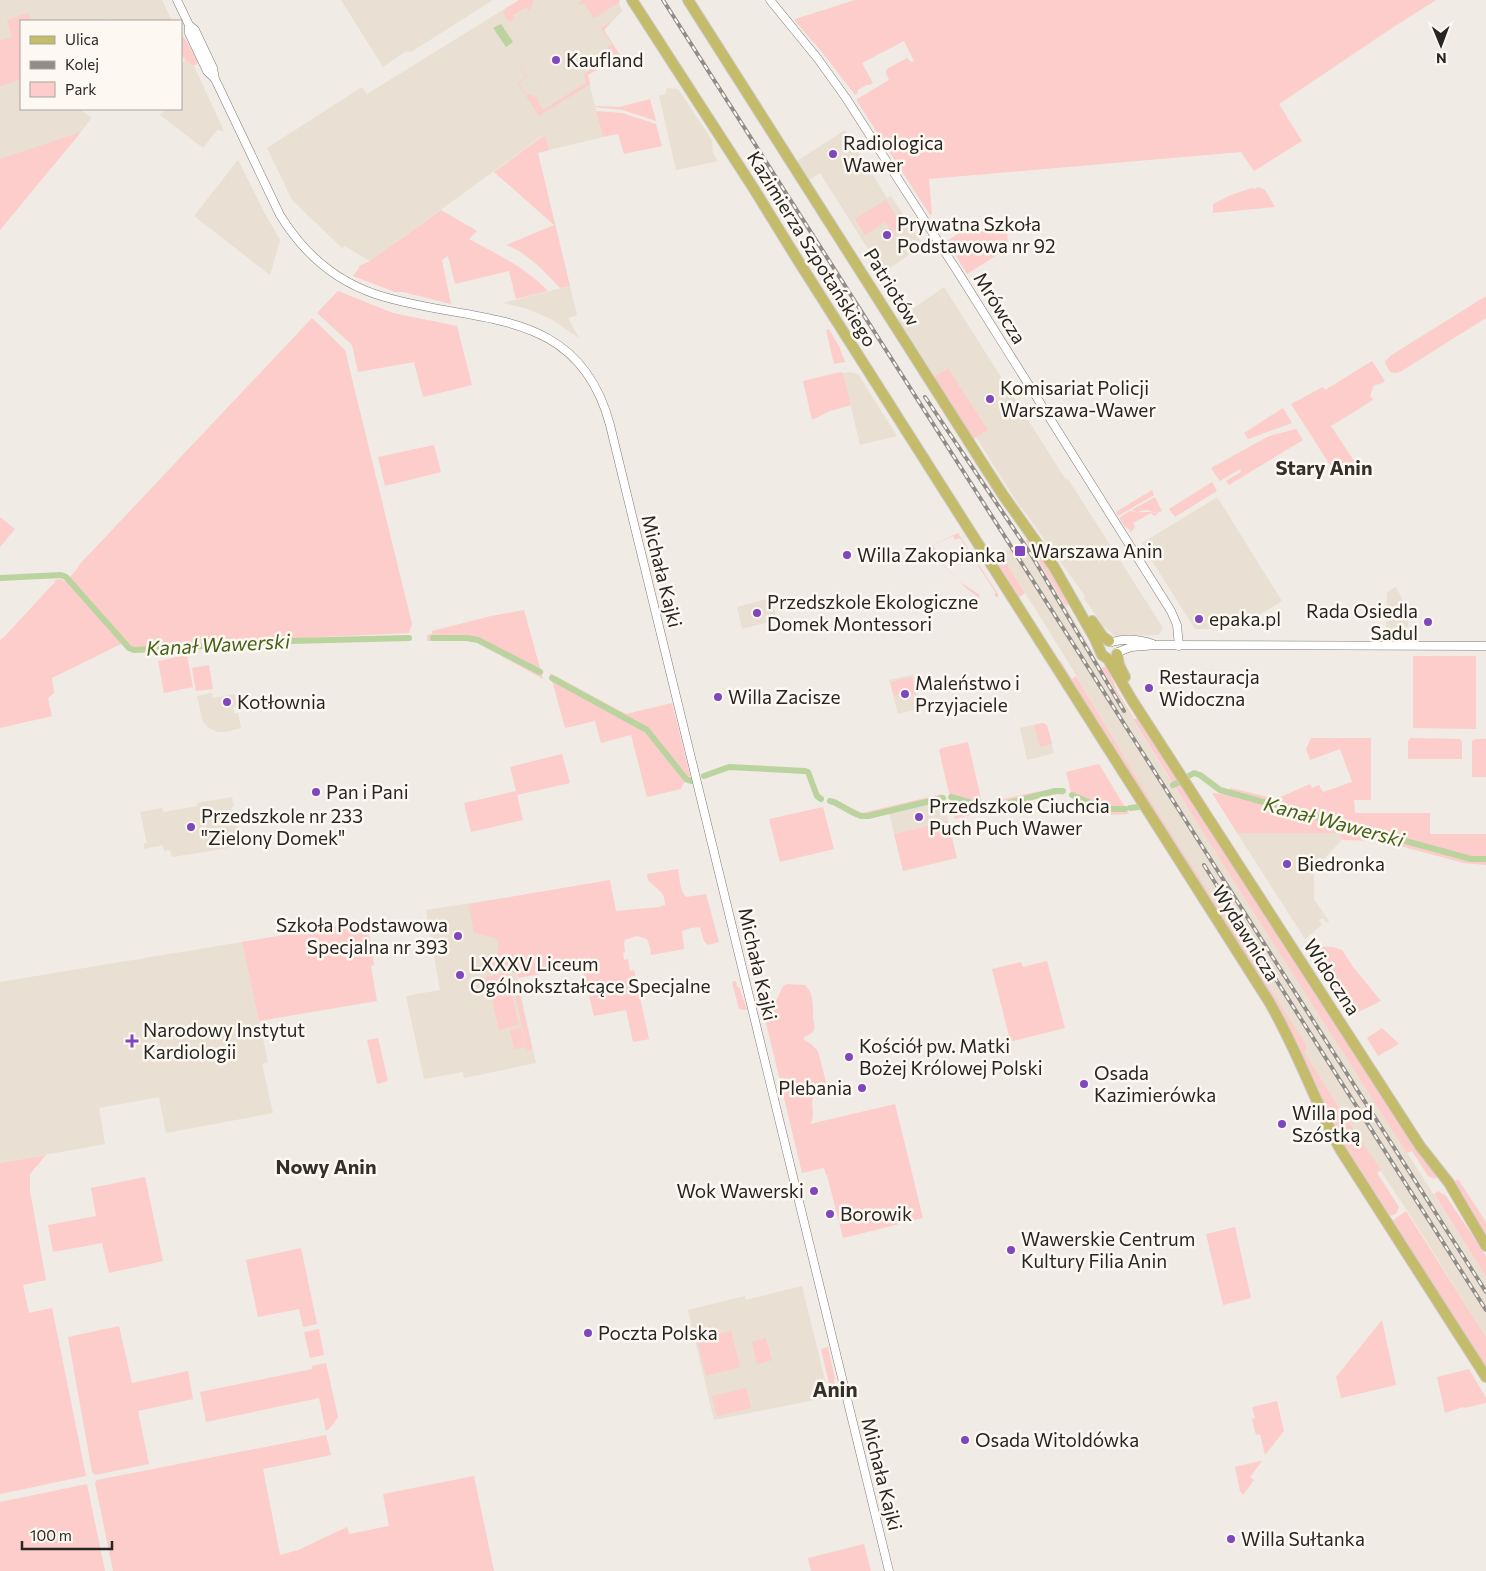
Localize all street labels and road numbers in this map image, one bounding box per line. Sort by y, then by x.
street label: Kazimierza Szpotańskiego [743,147,882,351]
street label: Patriotów [860,244,925,330]
street label: Mrówcza [969,268,1031,348]
street label: Michała Kajki [637,512,688,630]
street label: Wydawnicza [1208,881,1285,985]
street label: Michała Kajki [734,905,783,1023]
street label: Widoczna [1299,934,1366,1019]
street label: Michała Kajki [857,1415,908,1533]

